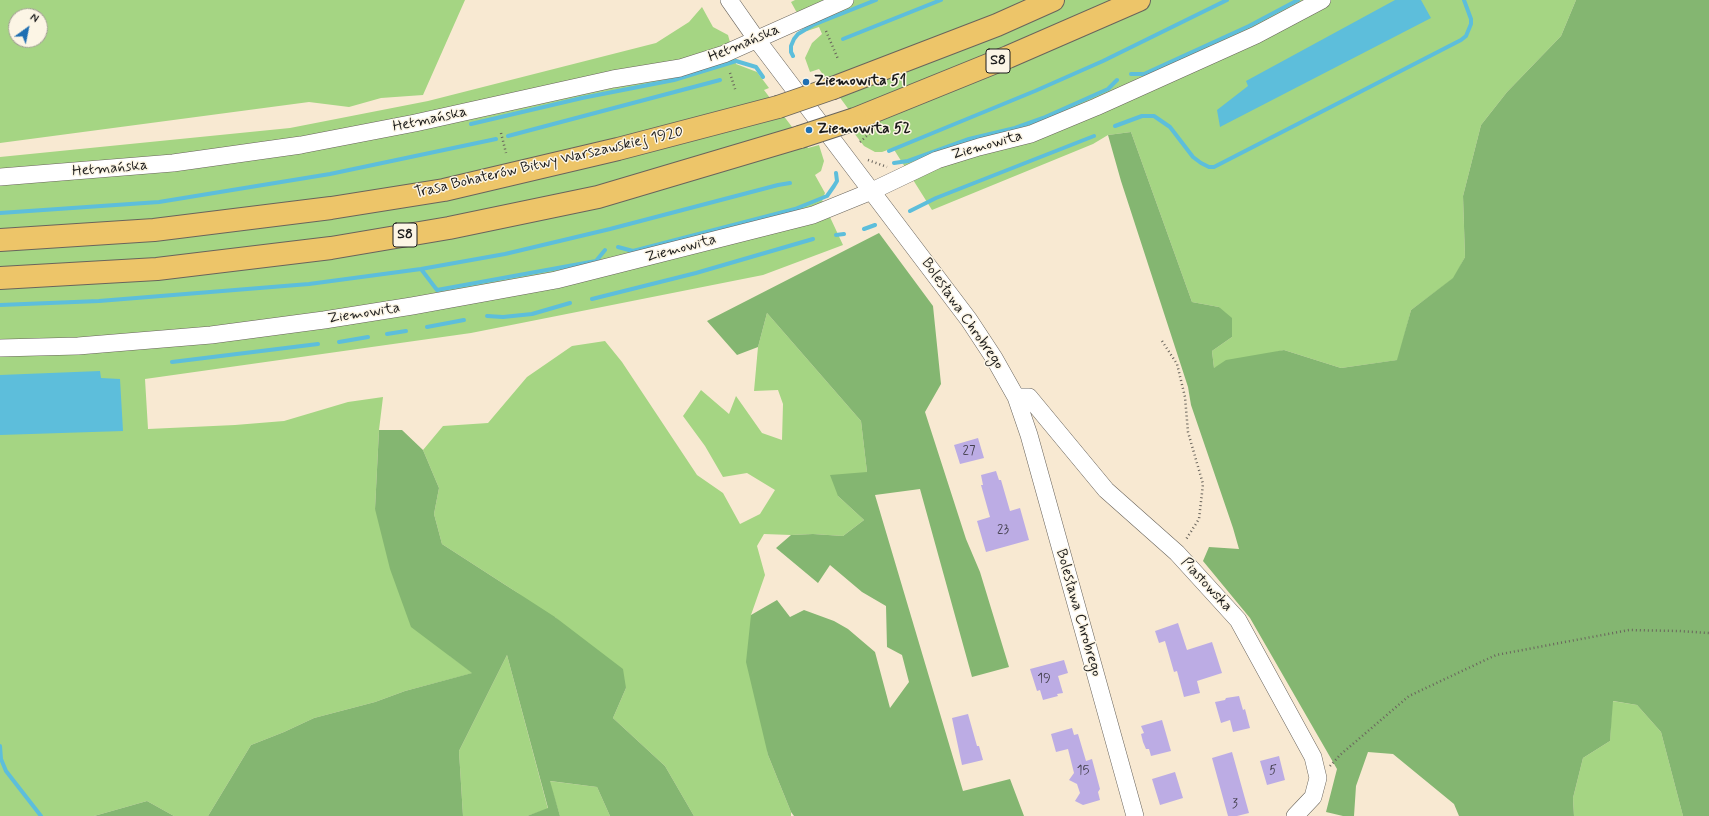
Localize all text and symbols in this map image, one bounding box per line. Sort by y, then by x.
north arrow [8,8,48,48]
text: N [27,11,41,27]
street label: Hetmańska [706,21,782,67]
road number: S8 [986,49,1010,73]
place label: Ziemowita 51 [814,73,906,91]
marker: Ziemowita 51 [801,77,811,87]
street label: Hetmańska [391,103,469,137]
place label: Ziemowita 52 [817,121,911,139]
street label: Trasa Bohaterów Bitwy Warszawskiej 1920 [413,123,685,203]
marker: Ziemowita 52 [804,125,814,135]
street label: Ziemowita [950,127,1024,165]
street label: Hetmańska [72,157,148,181]
road number: S8 [393,223,417,247]
street label: Ziemowita [644,231,718,267]
street label: Bolesława Chrobrego [917,255,1007,373]
street label: Ziemowita [327,299,401,329]
house number: 27 [963,443,975,459]
house number: 23 [997,522,1009,538]
street label: Bolesława Chrobrego [1051,547,1105,679]
street label: Piastowska [1176,554,1236,616]
house number: 19 [1037,671,1051,687]
house number: 15 [1077,763,1089,779]
house number: 5 [1269,763,1277,779]
house number: 3 [1232,796,1238,812]

